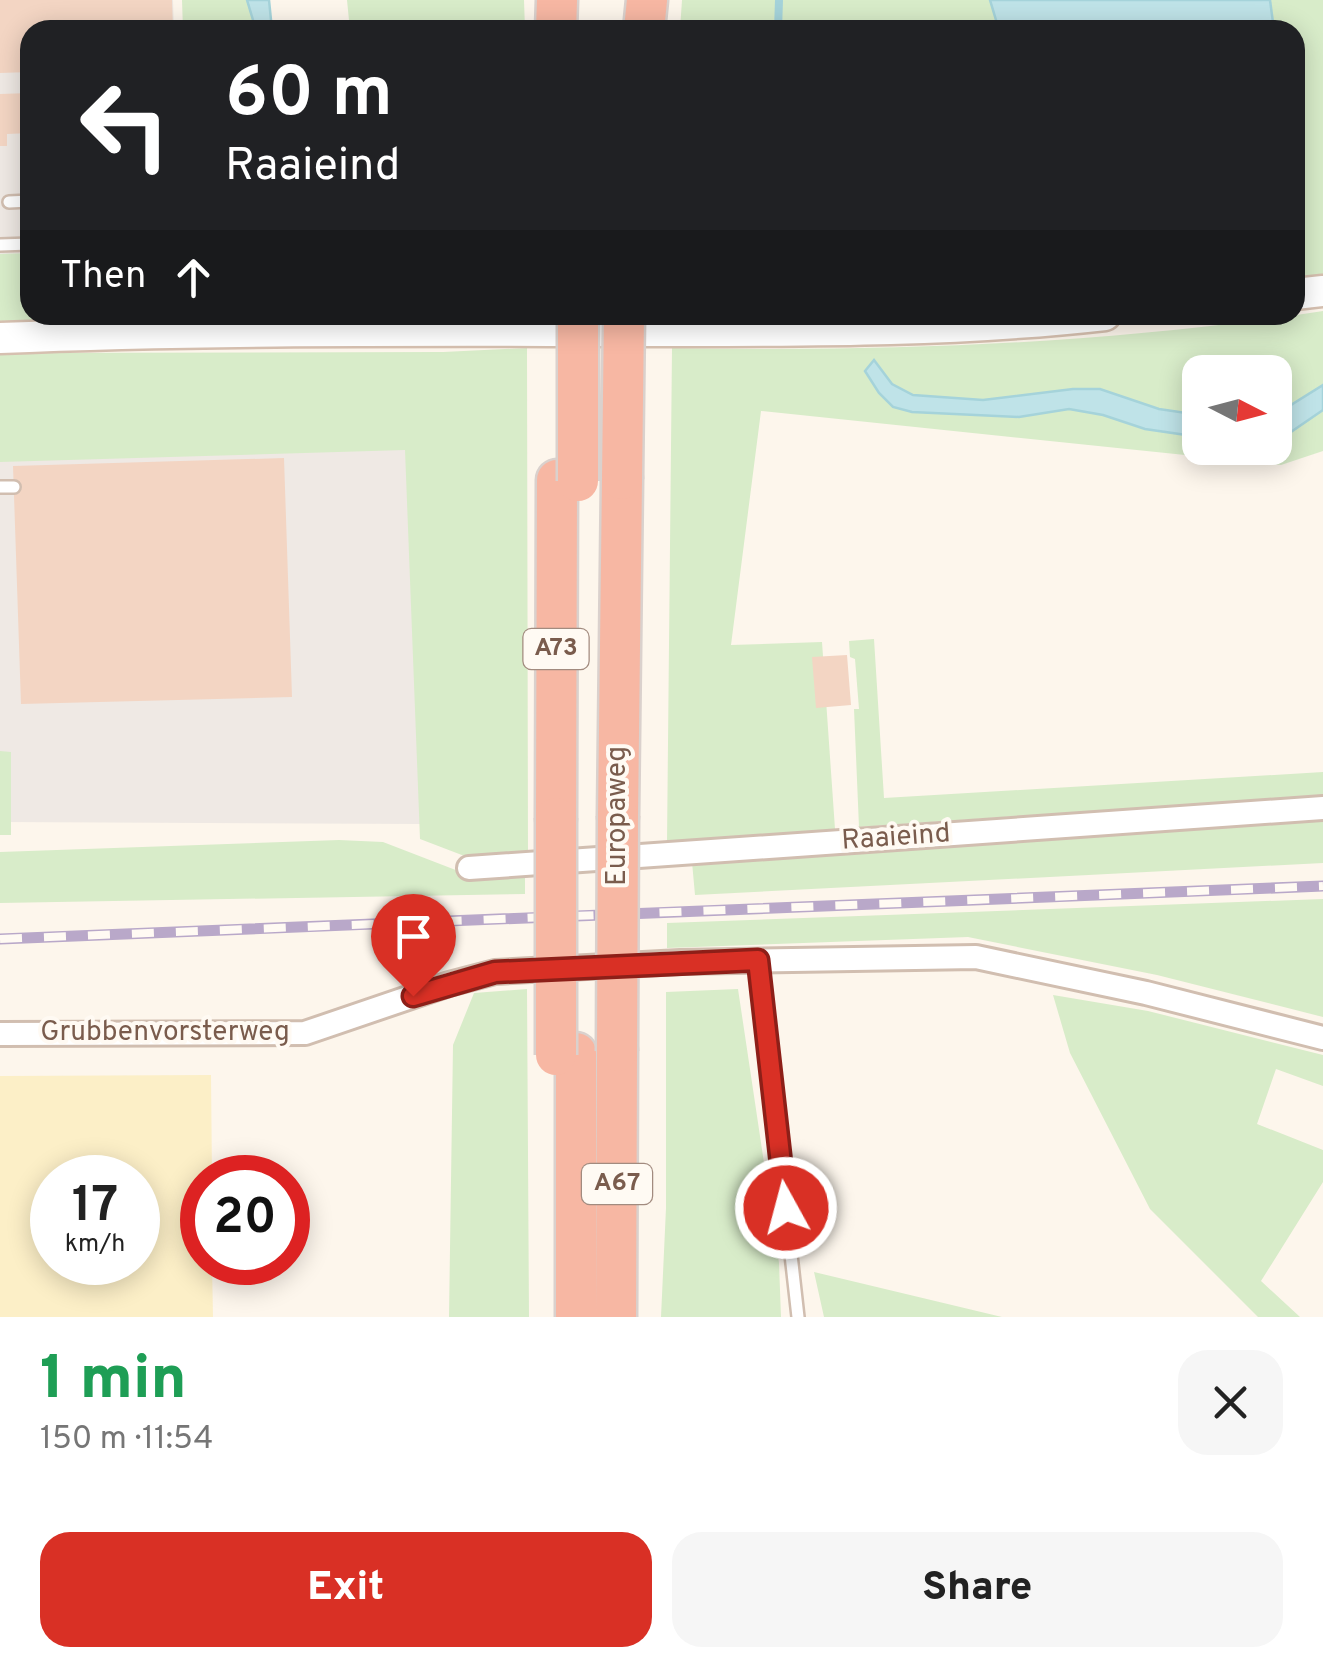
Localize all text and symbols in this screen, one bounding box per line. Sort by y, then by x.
text: 60 m [225,52,393,141]
icon: left [60,60,190,190]
text: Raaieind [225,139,400,196]
icon: ahead [166,250,221,305]
text: Then [60,253,146,302]
north arrow [1182,355,1292,465]
map controls [1182,355,1292,465]
road number: A73 [524,629,588,669]
street label: Europaweg [600,746,636,886]
street label: Raaieind [840,816,952,860]
pin [371,894,456,997]
icon: arrive [386,909,441,964]
street label: Grubbenvorsterweg [40,1015,290,1051]
speed limit sign: 20 [180,1155,310,1285]
position arrow [734,1156,838,1260]
road number: A67 [582,1164,652,1204]
text: 17 [72,1176,118,1239]
text: km/h [65,1229,125,1261]
text: 1 min [40,1344,187,1420]
button: close [1178,1350,1283,1455]
text: 150 m · 11:54 [40,1420,213,1460]
button: Exit [40,1532,652,1647]
button: Share [672,1532,1283,1647]

